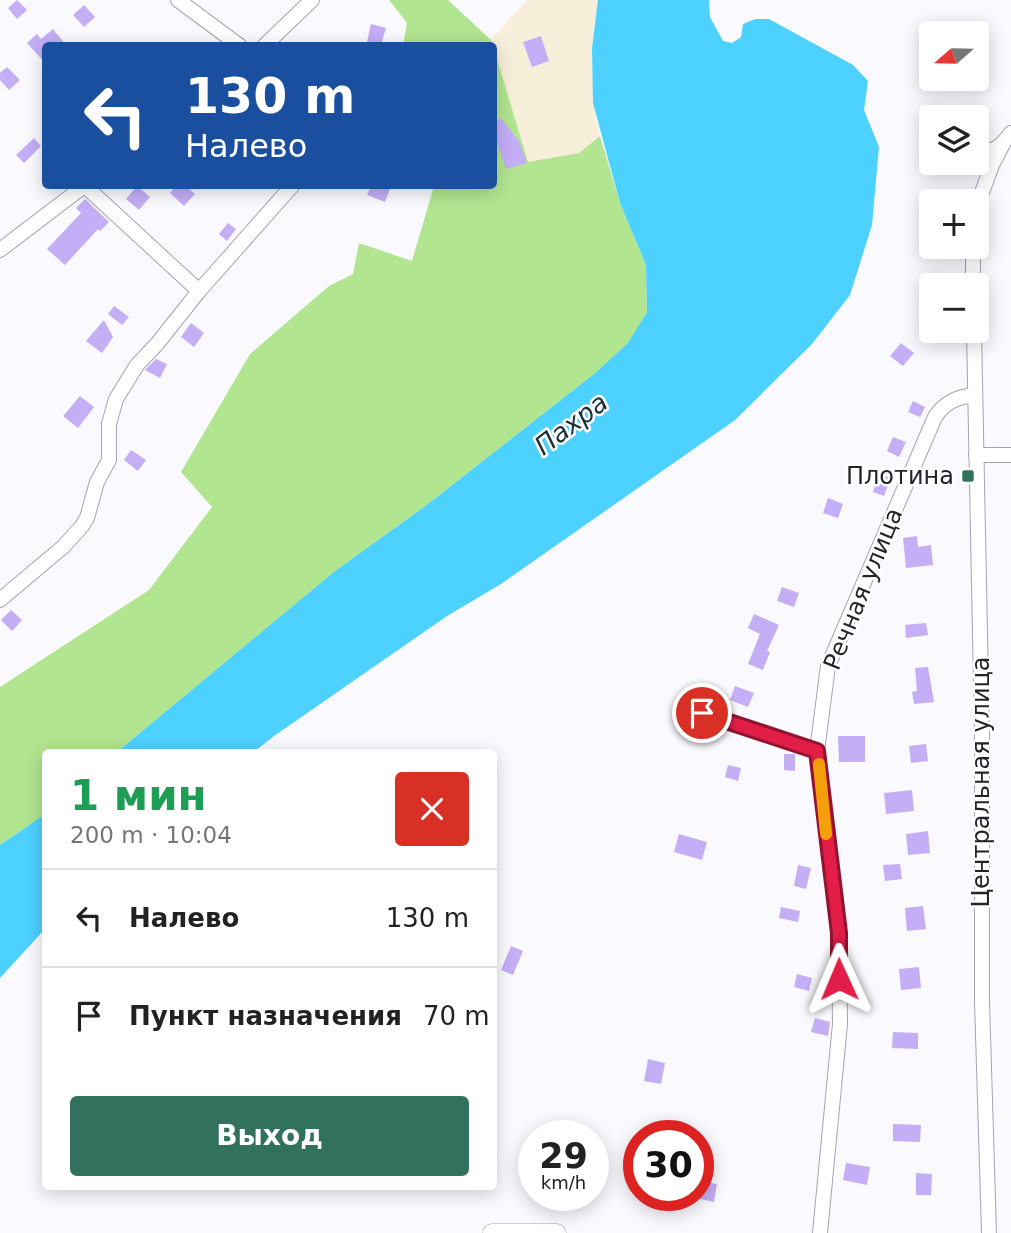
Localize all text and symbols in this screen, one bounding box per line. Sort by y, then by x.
north arrow [919,21,989,91]
map controls [919,21,989,343]
text: 130 m [185,68,355,125]
icon: left [70,70,161,161]
button: layers [919,105,989,175]
text: Налево [185,127,307,165]
button: + [919,189,989,259]
button: − [919,273,989,343]
water label: Пахра [529,387,613,461]
place label: Плотина [846,462,954,490]
marker: Плотина [960,468,976,484]
street label: Речная улица [818,504,908,674]
street label: Центральная улица [967,656,995,908]
pin [672,683,732,743]
icon: arrive [683,694,721,732]
text: 1 мин [70,771,207,820]
button: close [395,772,469,846]
text: 200 m · 10:04 [70,822,232,848]
icon: left [70,899,108,937]
text: Налево [129,903,239,933]
text: 130 m [386,903,469,933]
position arrow [802,942,876,1016]
icon: arrive [70,997,108,1035]
text: Пункт назначения [129,1001,402,1031]
text: 70 m [423,1001,490,1031]
button: Выход [70,1096,469,1176]
speed limit sign: 30 [623,1120,714,1211]
text: 29 [539,1136,588,1176]
text: km/h [541,1172,586,1193]

